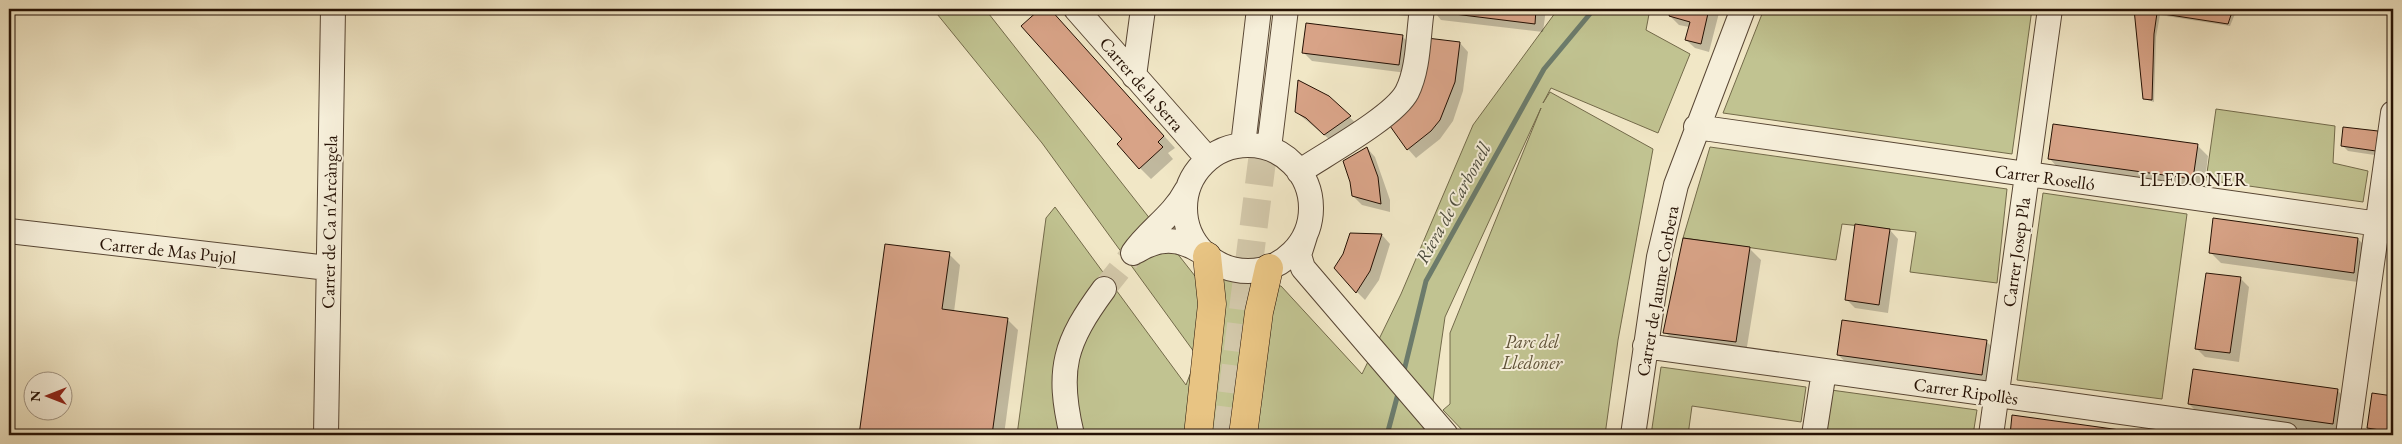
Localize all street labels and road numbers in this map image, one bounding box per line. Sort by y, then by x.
street label: Carrer de la Serra [1095,32,1190,137]
street label: Carrer de Ca n'Arcàngela [316,134,342,309]
street label: Carrer Roselló [1994,159,2097,195]
street label: Carrer Josep Pla [1997,195,2035,308]
street label: Carrer de Jaume Corbera [1631,203,1683,378]
street label: Carrer de Mas Pujol [99,231,237,269]
street label: Carrer Ripollès [1912,372,2020,410]

